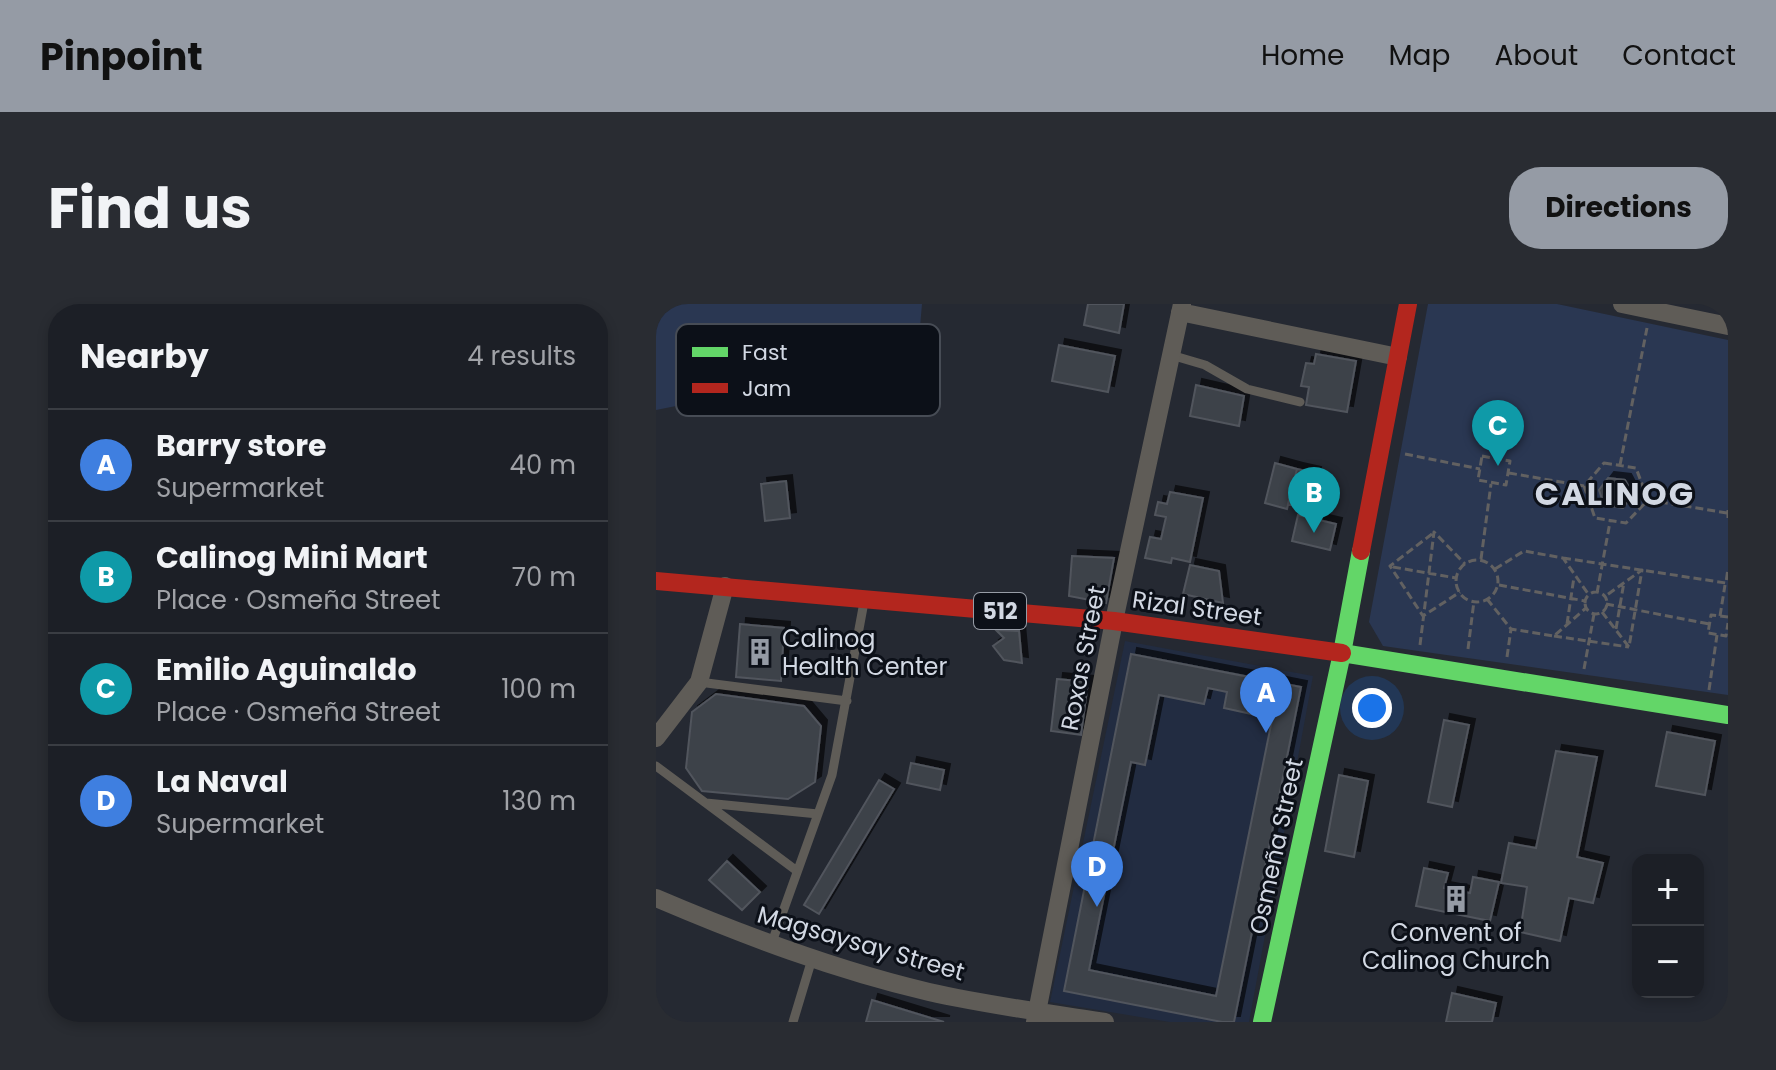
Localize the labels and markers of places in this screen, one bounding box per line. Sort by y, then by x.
pin: C [1472,400,1524,466]
pin: B [1288,467,1340,533]
place label: Calinog Health Center [782,622,948,683]
building icon: Calinog Health Center [745,637,775,667]
pin: A [1240,667,1292,733]
pin: D [1071,841,1123,907]
building icon: Convent of Calinog Church [1441,884,1471,914]
place label: Convent of Calinog Church [1362,916,1550,977]

